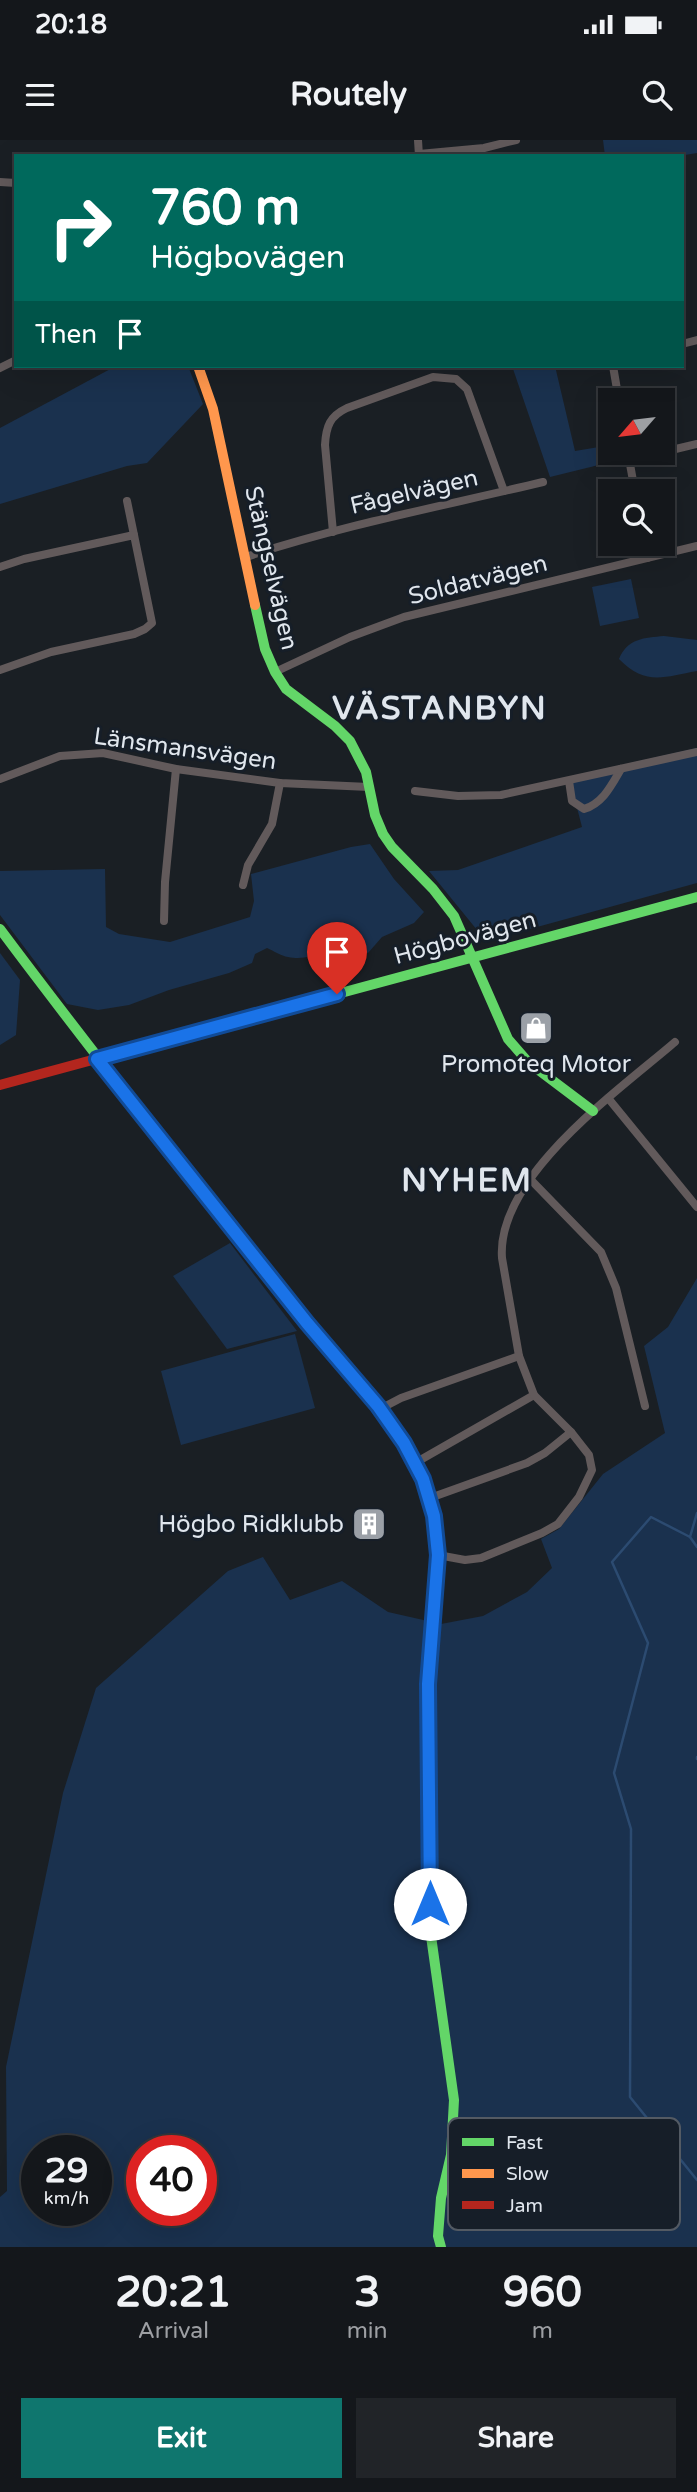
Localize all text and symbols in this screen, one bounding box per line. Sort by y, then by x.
text: 20:18 [35,9,107,40]
icon: menu [21,76,59,114]
text: Routely [290,76,407,114]
icon: search [638,76,676,114]
text: 760 m [150,179,300,238]
icon: right [35,182,126,273]
text: Högbovägen [150,239,345,277]
icon: arrive [111,315,149,353]
text: Then [35,319,97,350]
north arrow [598,388,676,466]
map controls [598,388,675,556]
street label: Fågelvägen [347,463,481,521]
button: search [598,479,675,556]
street label: Stängselvägen [238,483,304,653]
street label: Soldatvägen [406,549,550,611]
district label: VÄSTANBYN [332,690,548,728]
street label: Länsmansvägen [92,722,278,776]
street label: Högbovägen [390,905,540,971]
pin [307,922,367,994]
icon: arrive [318,933,356,971]
shop icon: Promoteq Motor [517,1009,555,1047]
place label: Promoteq Motor [441,1050,632,1079]
district label: NYHEM [401,1162,533,1200]
building icon: Högbo Ridklubb [350,1505,388,1543]
place label: Högbo Ridklubb [158,1510,344,1539]
position arrow [393,1867,467,1941]
legend [448,2118,680,2230]
text: Fast [506,2132,543,2154]
speed limit sign: 40 [126,2135,217,2226]
text: 29 [45,2150,88,2192]
text: Slow [506,2163,549,2185]
text: km/h [44,2187,89,2209]
text: Jam [506,2195,543,2217]
text: 20:21 [115,2267,232,2318]
text: 3 [354,2267,380,2318]
text: 960 [503,2267,582,2318]
text: Arrival [138,2317,209,2345]
text: min [347,2317,388,2345]
text: m [532,2317,553,2345]
button: Exit [21,2398,342,2478]
button: Share [356,2398,676,2478]

